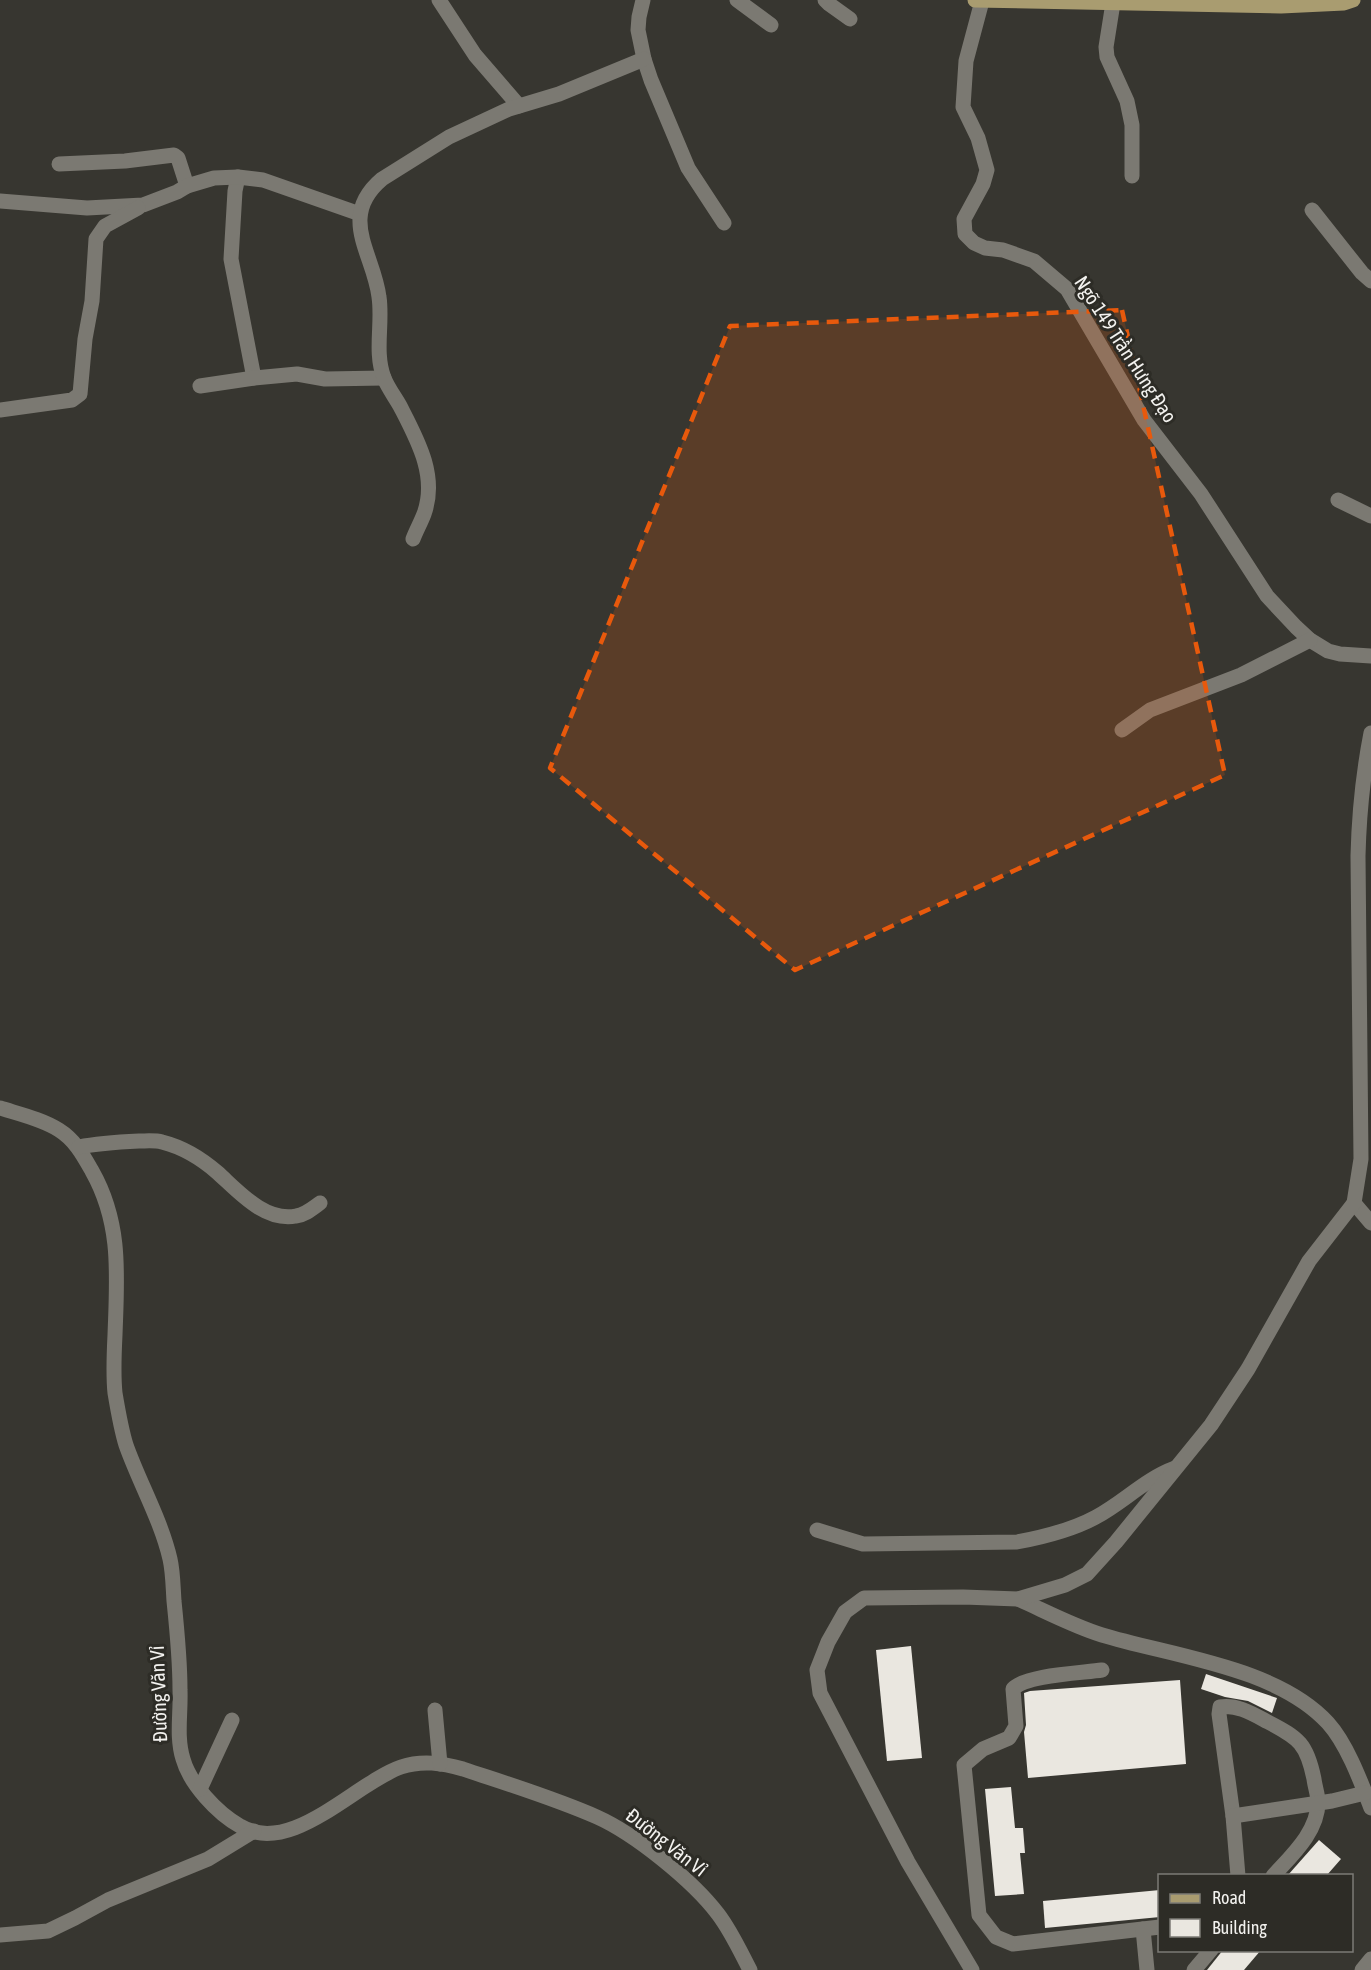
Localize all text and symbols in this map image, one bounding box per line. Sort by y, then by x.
street label: Ngõ 149 Trần Hưng Đạo [1070,271,1182,427]
street label: Đường Văn Vỉ [145,1645,171,1743]
street label: Đường Văn Vỉ [622,1803,712,1881]
legend [1158,1874,1353,1952]
text: Road [1212,1887,1246,1908]
text: Building [1212,1917,1267,1938]

